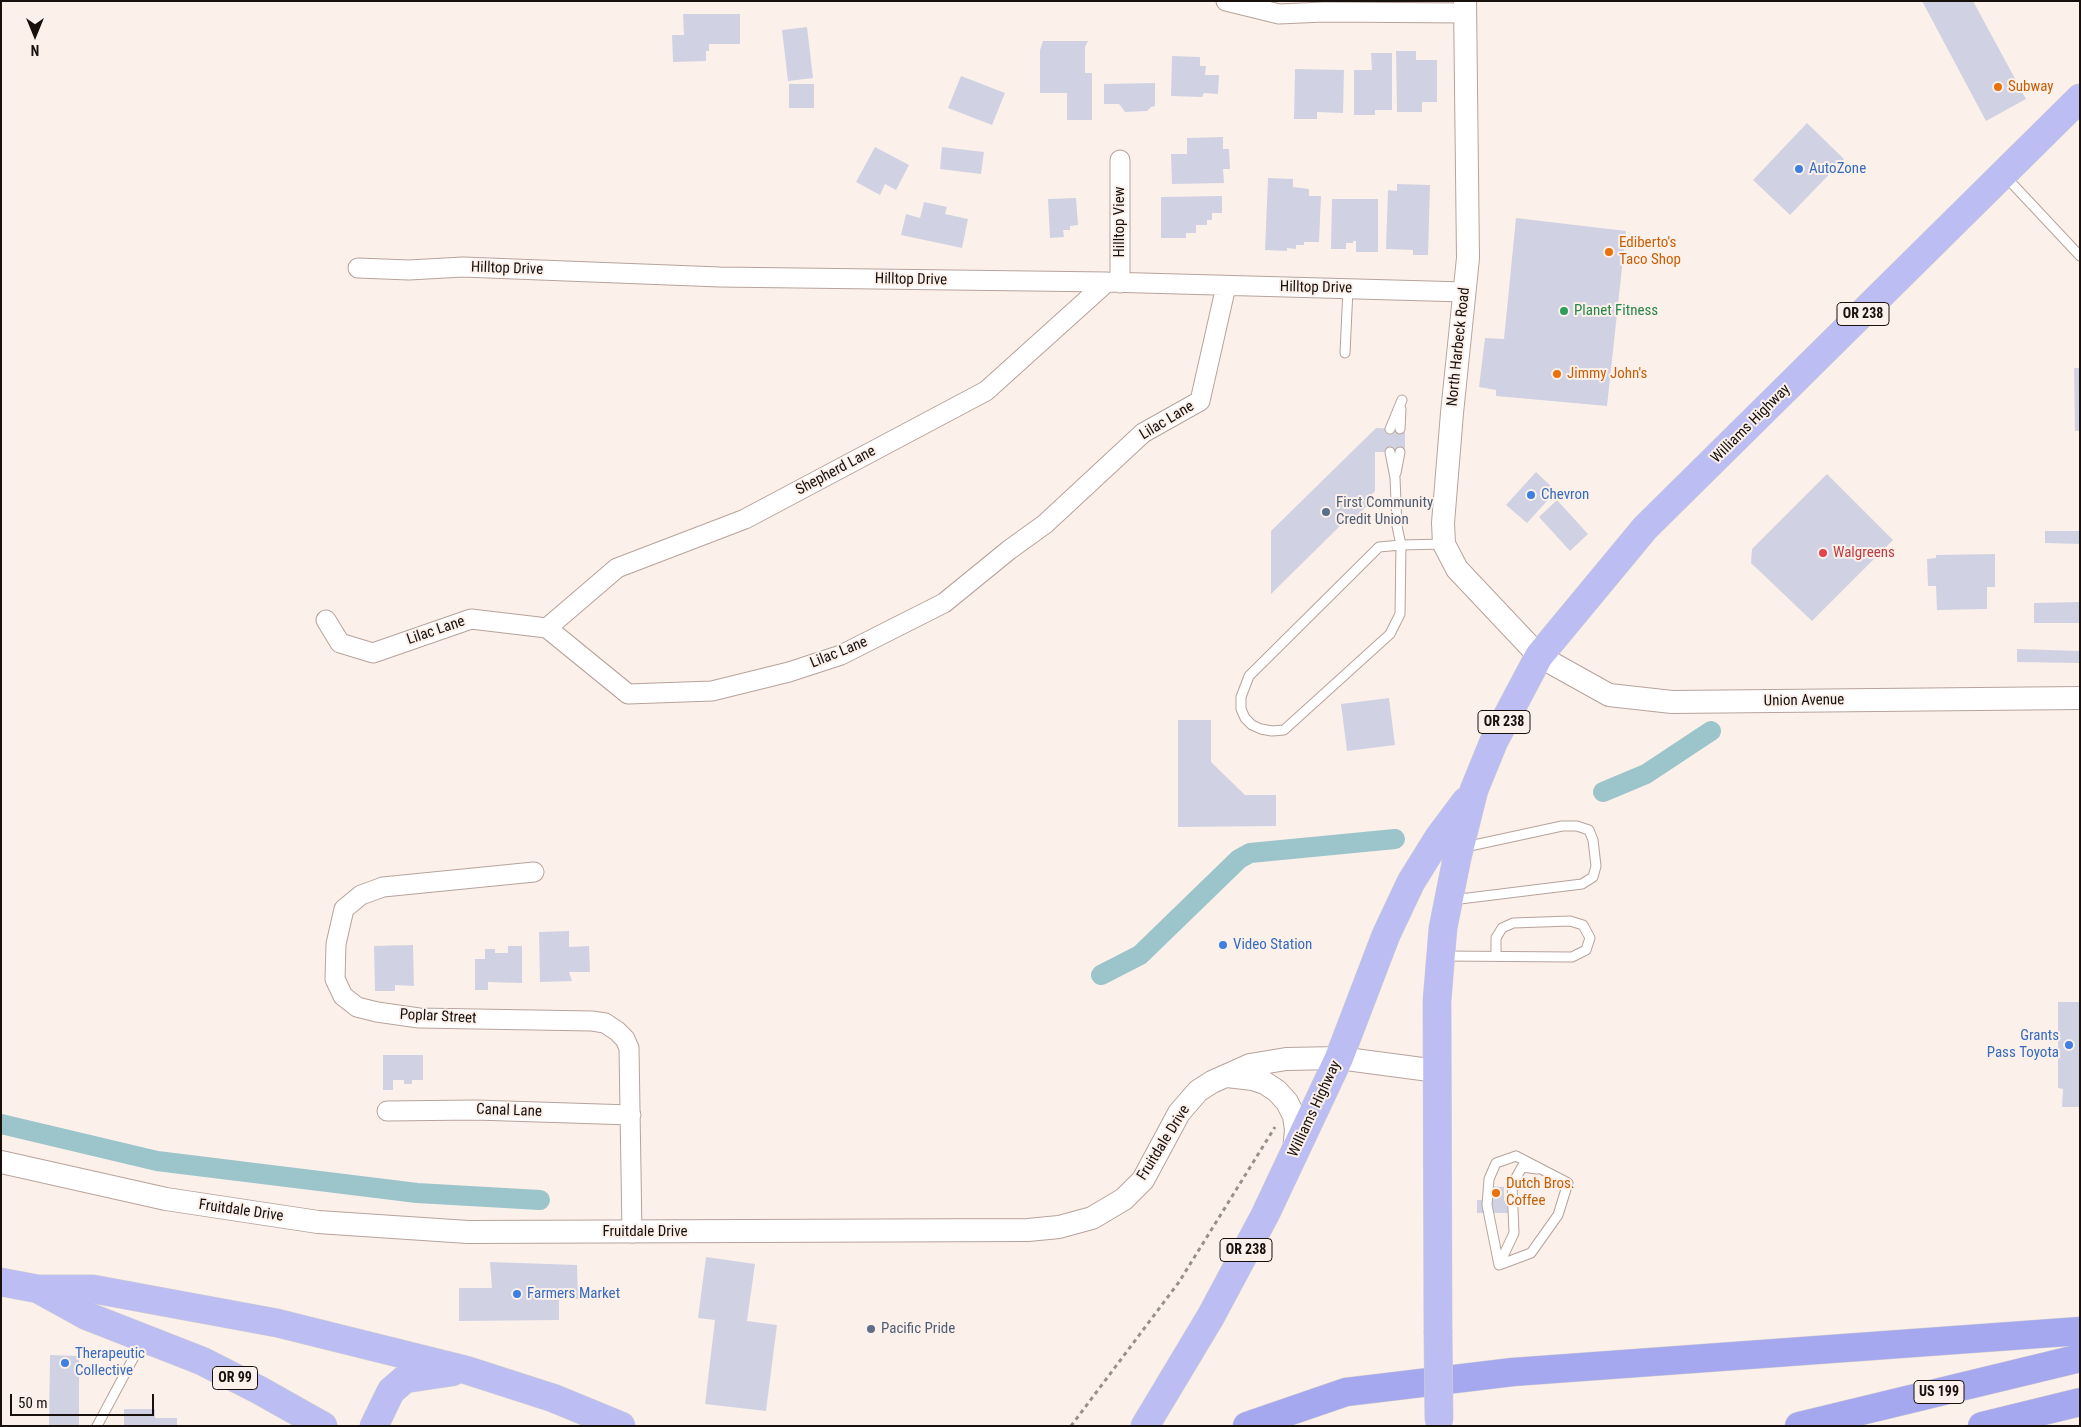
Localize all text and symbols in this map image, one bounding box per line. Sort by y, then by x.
north arrow [10,10,60,60]
text: N [31,42,39,58]
place label: Subway [2008,78,2053,96]
marker: Subway [1992,81,2004,93]
place label: AutoZone [1809,160,1866,178]
marker: AutoZone [1793,163,1805,175]
street label: Hilltop View [1111,187,1129,257]
place label: Ediberto's Taco Shop [1619,234,1681,269]
marker: Ediberto's Taco Shop [1603,246,1615,258]
street label: Hilltop Drive [471,259,543,279]
street label: Hilltop Drive [875,270,947,290]
street label: Hilltop Drive [1280,278,1352,298]
street label: North Harbeck Road [1444,287,1474,407]
place label: Planet Fitness [1574,302,1658,320]
road number: OR 238 [1837,302,1889,326]
marker: Planet Fitness [1558,305,1570,317]
place label: Jimmy John's [1567,365,1647,383]
marker: Jimmy John's [1551,368,1563,380]
street label: Williams Highway [1708,381,1794,467]
street label: Lilac Lane [1137,398,1197,444]
street label: Shepherd Lane [793,442,879,500]
place label: Chevron [1541,486,1589,504]
marker: Chevron [1525,489,1537,501]
place label: First Community Credit Union [1336,494,1433,529]
marker: First Community Credit Union [1320,506,1332,518]
place label: Walgreens [1833,544,1895,562]
marker: Walgreens [1817,547,1829,559]
street label: Lilac Lane [405,613,467,649]
street label: Lilac Lane [808,633,870,673]
street label: Union Avenue [1764,691,1844,711]
road number: OR 238 [1478,710,1530,734]
place label: Video Station [1233,936,1312,954]
marker: Video Station [1217,939,1229,951]
street label: Poplar Street [399,1006,477,1028]
place label: Grants Pass Toyota [1987,1027,2059,1062]
marker: Grants Pass Toyota [2063,1039,2075,1051]
street label: Williams Highway [1285,1058,1345,1160]
street label: Canal Lane [476,1101,542,1121]
street label: Fruitdale Drive [1134,1102,1194,1184]
place label: Dutch Bros. Coffee [1506,1175,1575,1210]
marker: Dutch Bros. Coffee [1490,1187,1502,1199]
street label: Fruitdale Drive [198,1196,284,1226]
street label: Fruitdale Drive [602,1223,688,1241]
road number: OR 238 [1220,1238,1272,1262]
place label: Farmers Market [527,1285,620,1303]
marker: Farmers Market [511,1288,523,1300]
place label: Pacific Pride [881,1320,955,1338]
marker: Pacific Pride [865,1323,877,1335]
place label: Therapeutic Collective [75,1345,145,1380]
marker: Therapeutic Collective [59,1357,71,1369]
road number: OR 99 [212,1366,258,1390]
road number: US 199 [1914,1380,1964,1404]
scale bar [12,1384,156,1416]
text: 50 m [18,1394,48,1412]

